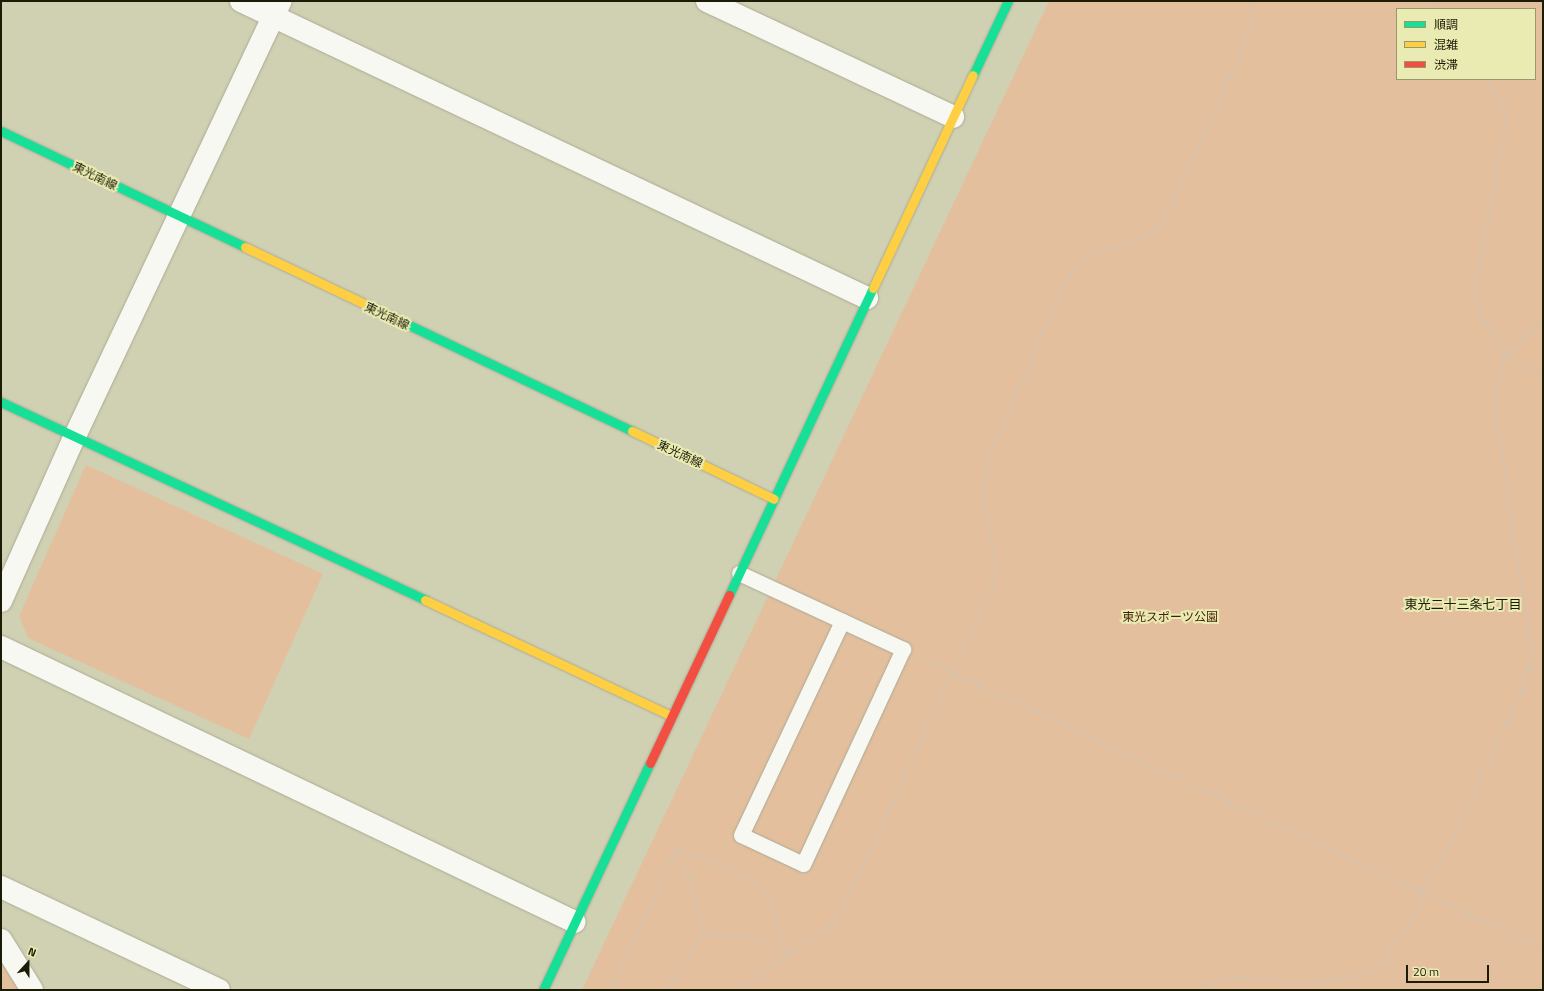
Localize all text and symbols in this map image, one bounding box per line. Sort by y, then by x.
legend [1396,8,1536,80]
text: 順調 [1434,15,1458,34]
text: 混雑 [1434,35,1458,54]
text: 渋滞 [1434,55,1458,74]
street label: 東光南線 [70,159,120,193]
street label: 東光南線 [362,299,412,333]
street label: 東光南線 [655,437,705,471]
district label: 東光二十三条七丁目 [1405,596,1521,612]
park label: 東光スポーツ公園 [1122,610,1218,624]
north arrow [8,943,48,983]
text: N [26,943,39,961]
scale bar [1408,957,1491,983]
text: 20 m [1413,962,1439,981]

